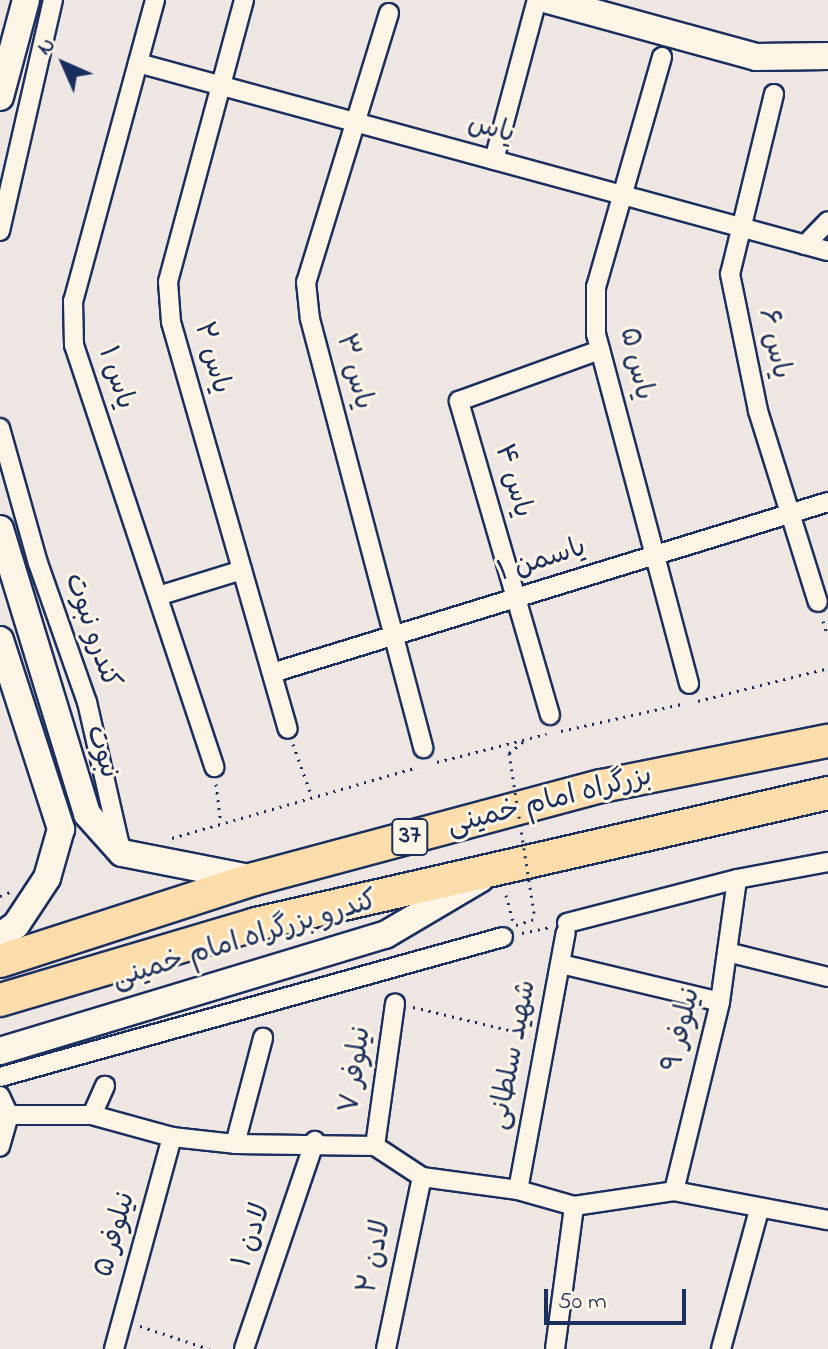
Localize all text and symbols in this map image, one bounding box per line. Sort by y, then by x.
north arrow [24,24,104,104]
text: N [30,30,64,64]
street label: یاس [464,108,518,152]
street label: یاس ۶ [749,306,797,382]
street label: یاس ۲ [185,318,237,398]
street label: یاس ۵ [610,324,660,404]
street label: یاس ۳ [327,330,379,414]
street label: یاس ۱ [89,342,141,414]
street label: یاس ۴ [485,440,539,522]
street label: یاسمن ۱ [494,532,590,590]
street label: کندرو نبوت [56,569,126,693]
street label: نبوت [77,721,125,783]
street label: بزرگراه امام خمینی [444,760,656,844]
road number: 37 [390,815,430,859]
street label: کندرو بزرگراه امام خمینی [108,885,382,997]
street label: شهید سلطانی [483,977,545,1133]
street label: نیلوفر ۹ [657,985,709,1075]
street label: نیلوفر ۷ [334,1024,380,1116]
street label: نیلوفر ۵ [88,1189,144,1281]
street label: لادن ۱ [226,1200,280,1272]
street label: لادن ۲ [352,1217,400,1297]
scale bar [548,1273,690,1323]
text: 50 m [558,1285,607,1320]

